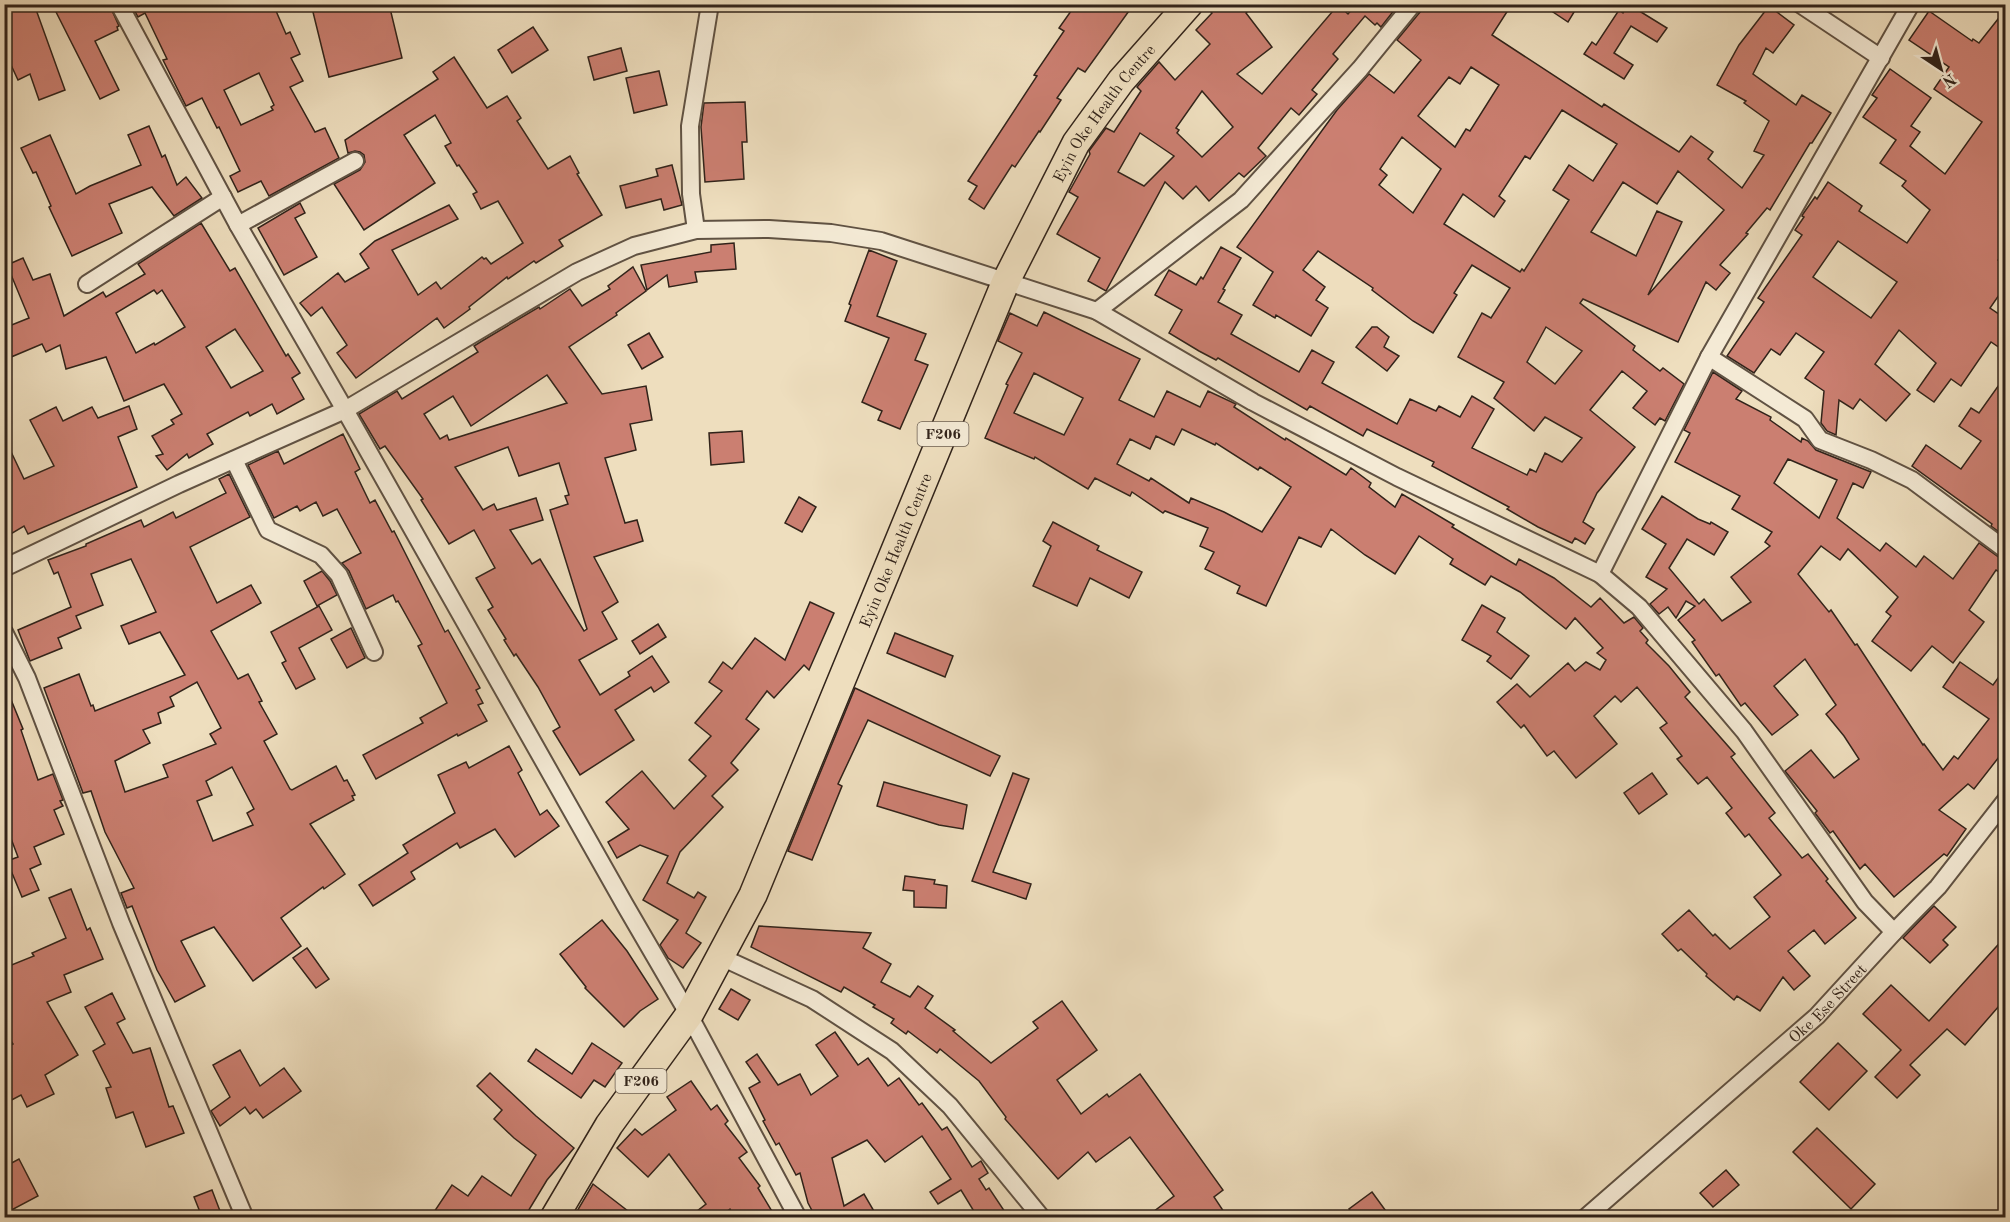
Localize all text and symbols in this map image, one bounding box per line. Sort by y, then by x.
north arrow [1911,39,1971,99]
street label: Eyin Oke Health Centre [1051,42,1159,186]
text: N [1938,69,1958,90]
road number: F206 [918,422,968,446]
street label: Eyin Oke Health Centre [858,471,936,631]
street label: Oke Ese Street [1786,961,1871,1047]
road number: F206 [616,1069,666,1093]

